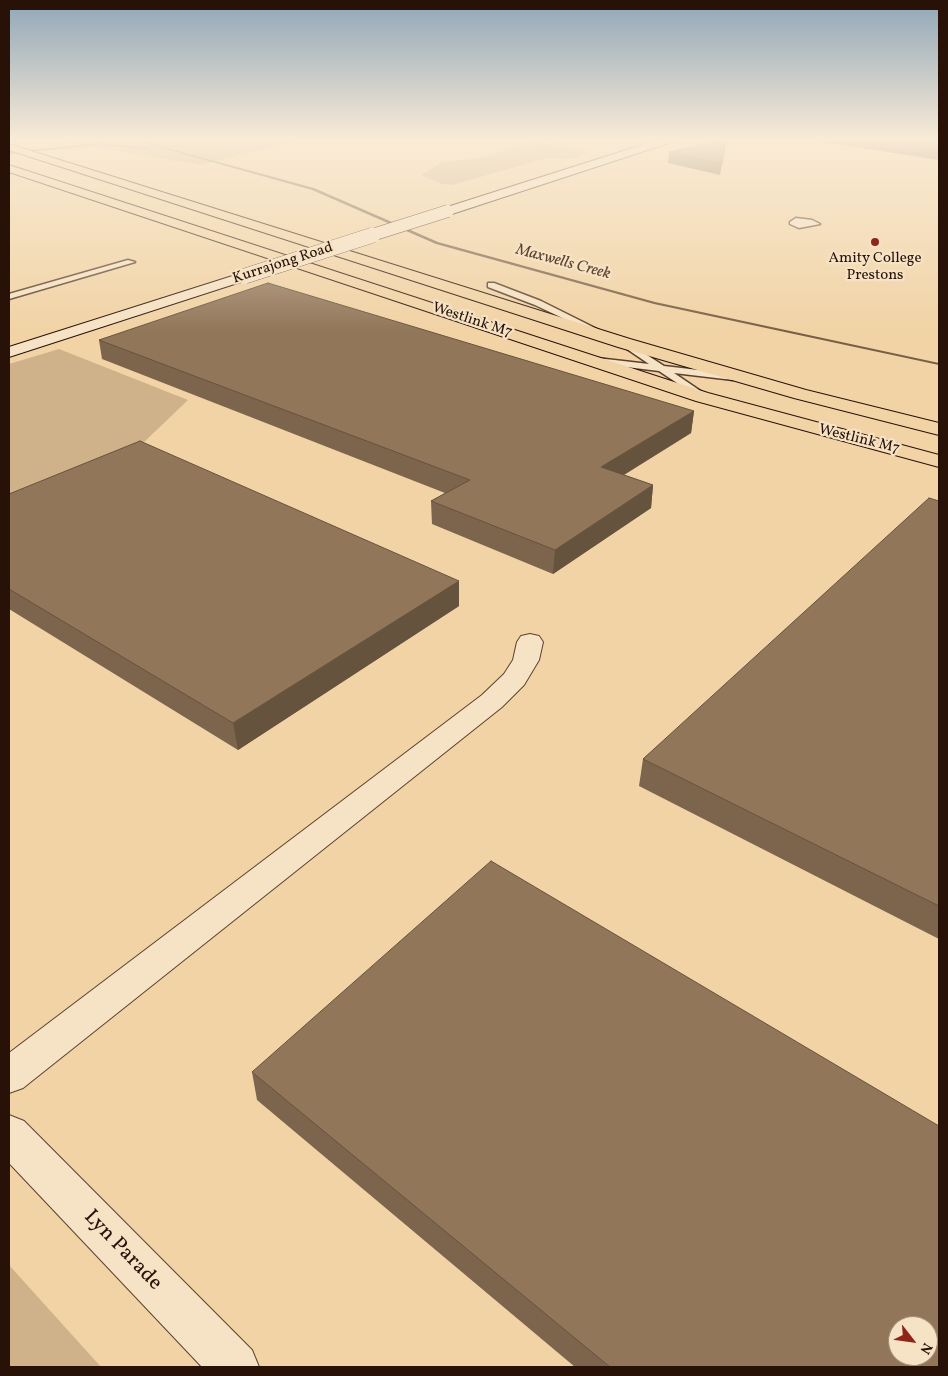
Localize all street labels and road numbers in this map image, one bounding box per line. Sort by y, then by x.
street label: Kurrajong Road [231,239,335,289]
street label: Westlink M7 [430,300,514,342]
street label: Westlink M7 [817,421,901,459]
street label: Lyn Parade [77,1206,167,1296]

